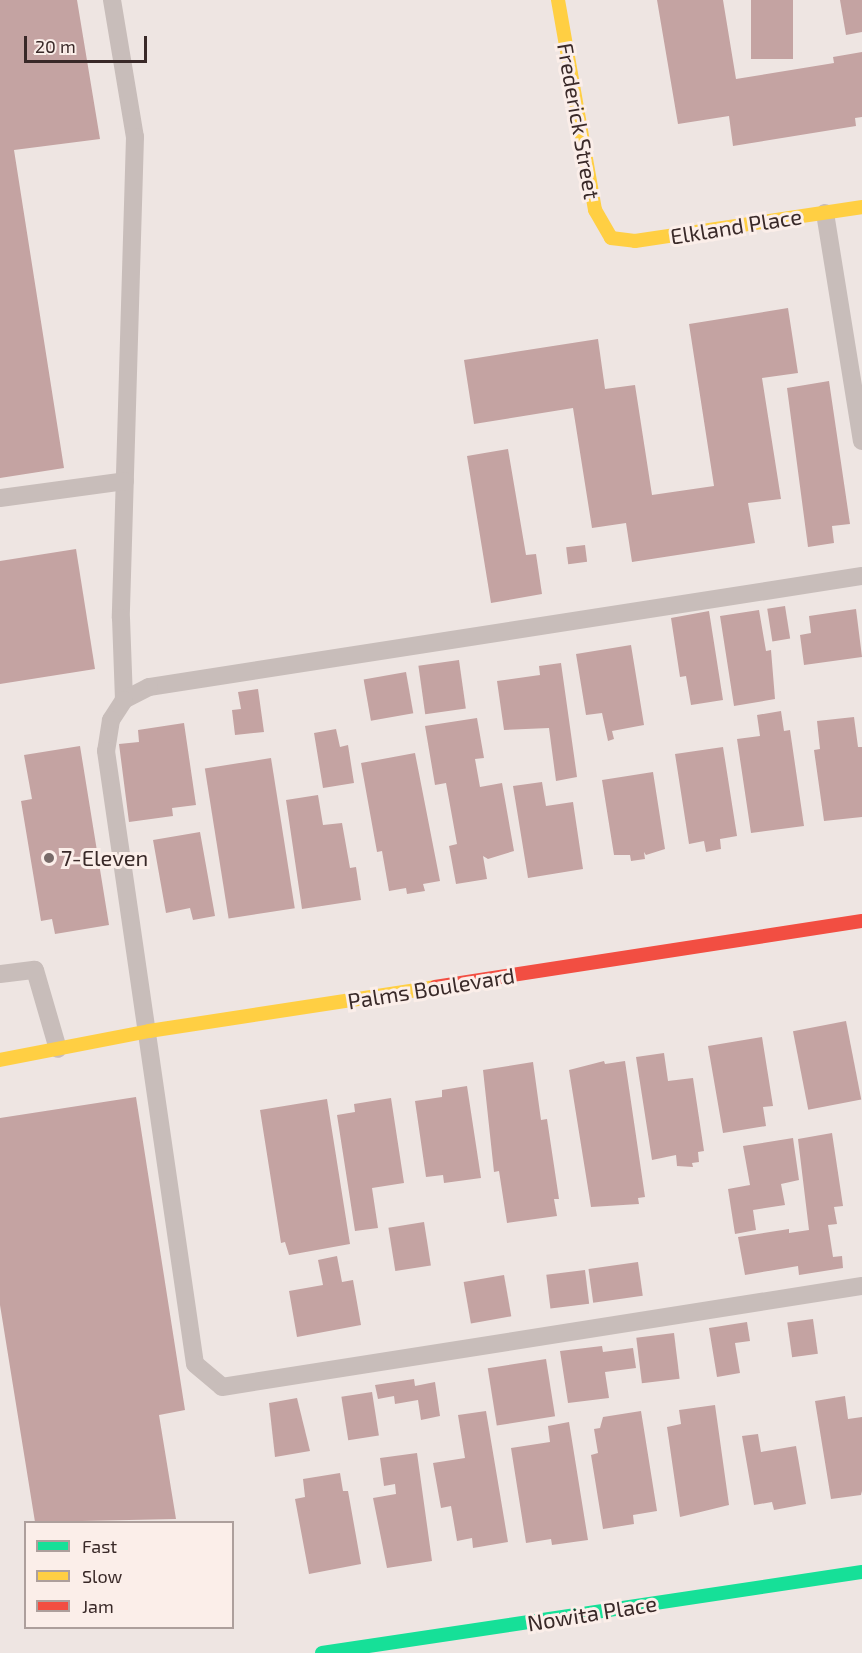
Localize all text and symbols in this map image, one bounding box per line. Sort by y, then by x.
scale bar [27,24,150,62]
text: 20 m [35,35,76,57]
street label: Frederick Street [552,41,606,201]
street label: Elkland Place [668,203,804,249]
place label: 7-Eleven [61,845,148,871]
marker: 7-Eleven [42,851,56,865]
street label: Palms Boulevard [346,962,516,1014]
legend [24,1521,234,1629]
text: Fast [82,1535,117,1557]
text: Slow [82,1565,122,1587]
street label: Nowita Place [525,1590,659,1636]
text: Jam [82,1595,114,1617]

